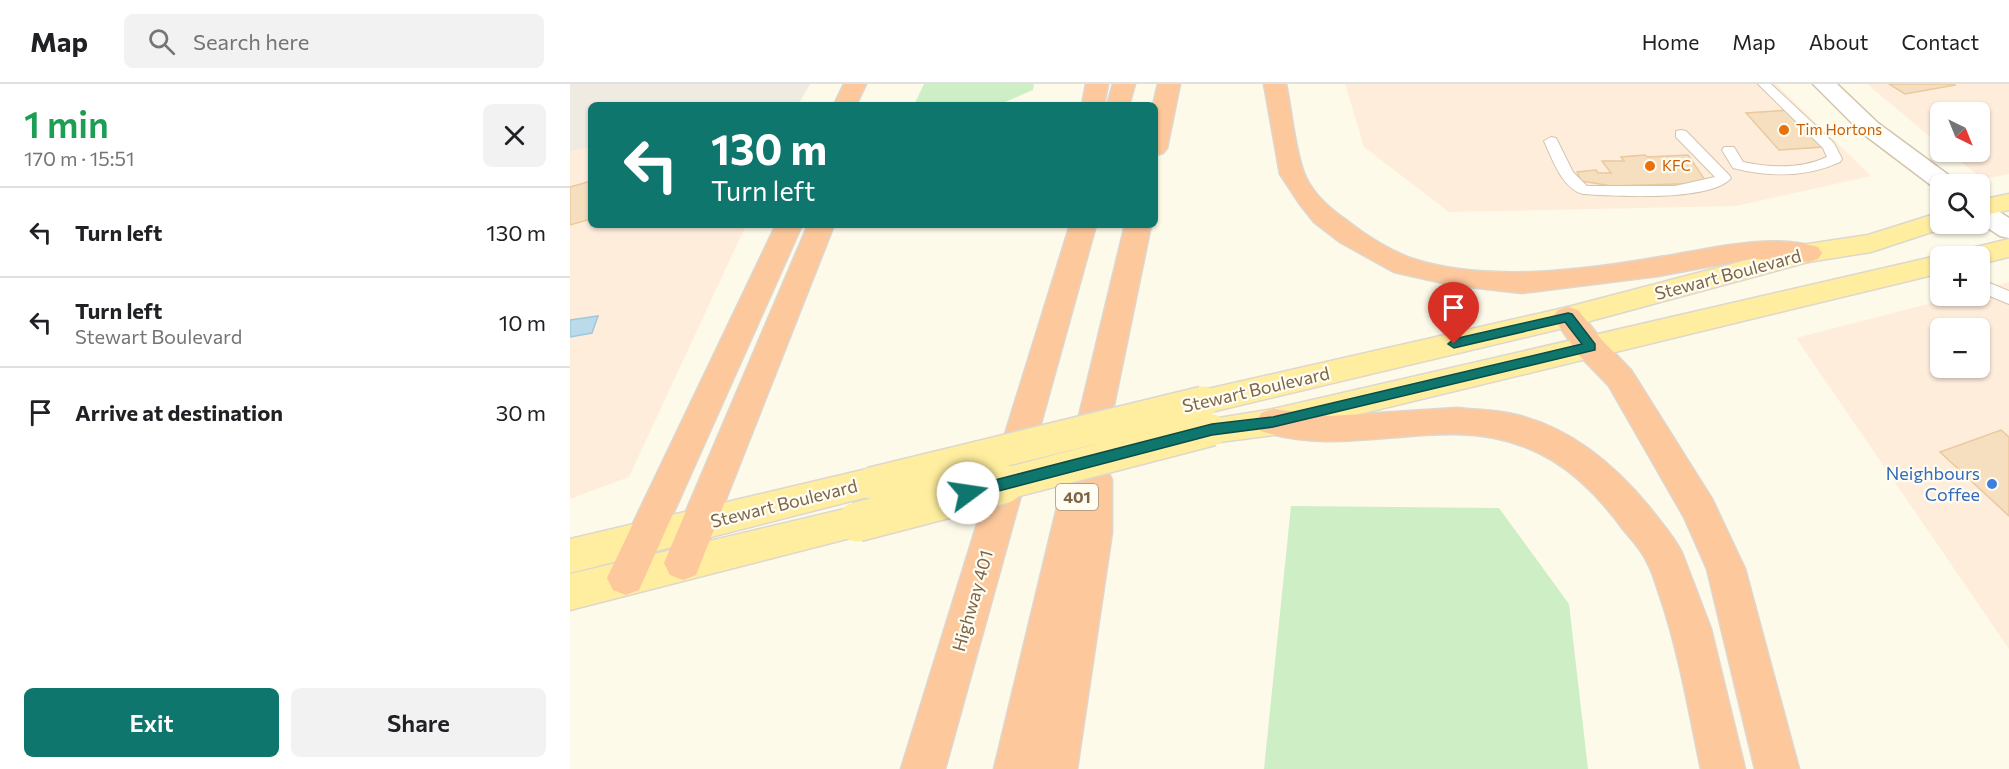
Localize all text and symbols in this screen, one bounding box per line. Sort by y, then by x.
search box [124,14,544,68]
text: Map [30,24,88,58]
icon: search [145,25,178,58]
text: Search here [193,28,309,55]
text: Home [1642,29,1699,54]
text: Map [1732,29,1776,54]
text: About [1809,29,1868,54]
text: Contact [1901,29,1979,54]
text: 1 min [24,101,109,145]
north arrow [1930,102,1990,162]
map controls [1930,102,1990,378]
button: close [483,104,546,167]
place label: Tim Hortons [1796,120,1882,138]
text: 130 m [711,122,827,174]
marker: Tim Hortons [1777,123,1791,137]
icon: left [612,126,690,204]
text: 170 m · 15:51 [24,146,135,170]
place label: KFC [1662,156,1691,174]
marker: KFC [1643,159,1657,173]
text: Turn left [711,174,815,207]
button: search [1930,174,1990,234]
icon: left [24,216,57,249]
text: Turn left [75,219,162,246]
text: 130 m [486,219,546,246]
street label: Stewart Boulevard [1652,244,1803,304]
button: + [1930,246,1990,306]
pin [1428,282,1479,344]
icon: arrive [1437,291,1470,324]
text: Turn left [75,297,162,324]
icon: left [24,306,57,339]
text: 10 m [499,309,546,336]
button: − [1930,318,1990,378]
text: Stewart Boulevard [75,324,242,348]
street label: Stewart Boulevard [1180,361,1332,417]
icon: arrive [24,396,57,429]
text: Arrive at destination [75,399,283,426]
text: 30 m [496,399,546,426]
position arrow [936,461,1000,525]
place label: Neighbours Coffee [1886,462,1980,505]
street label: Stewart Boulevard [708,474,859,532]
marker: Neighbours Coffee [1985,477,1999,491]
road number: 401 [1056,484,1098,510]
street label: Highway 401 [947,547,997,654]
button: Exit [24,688,279,757]
button: Share [291,688,546,757]

